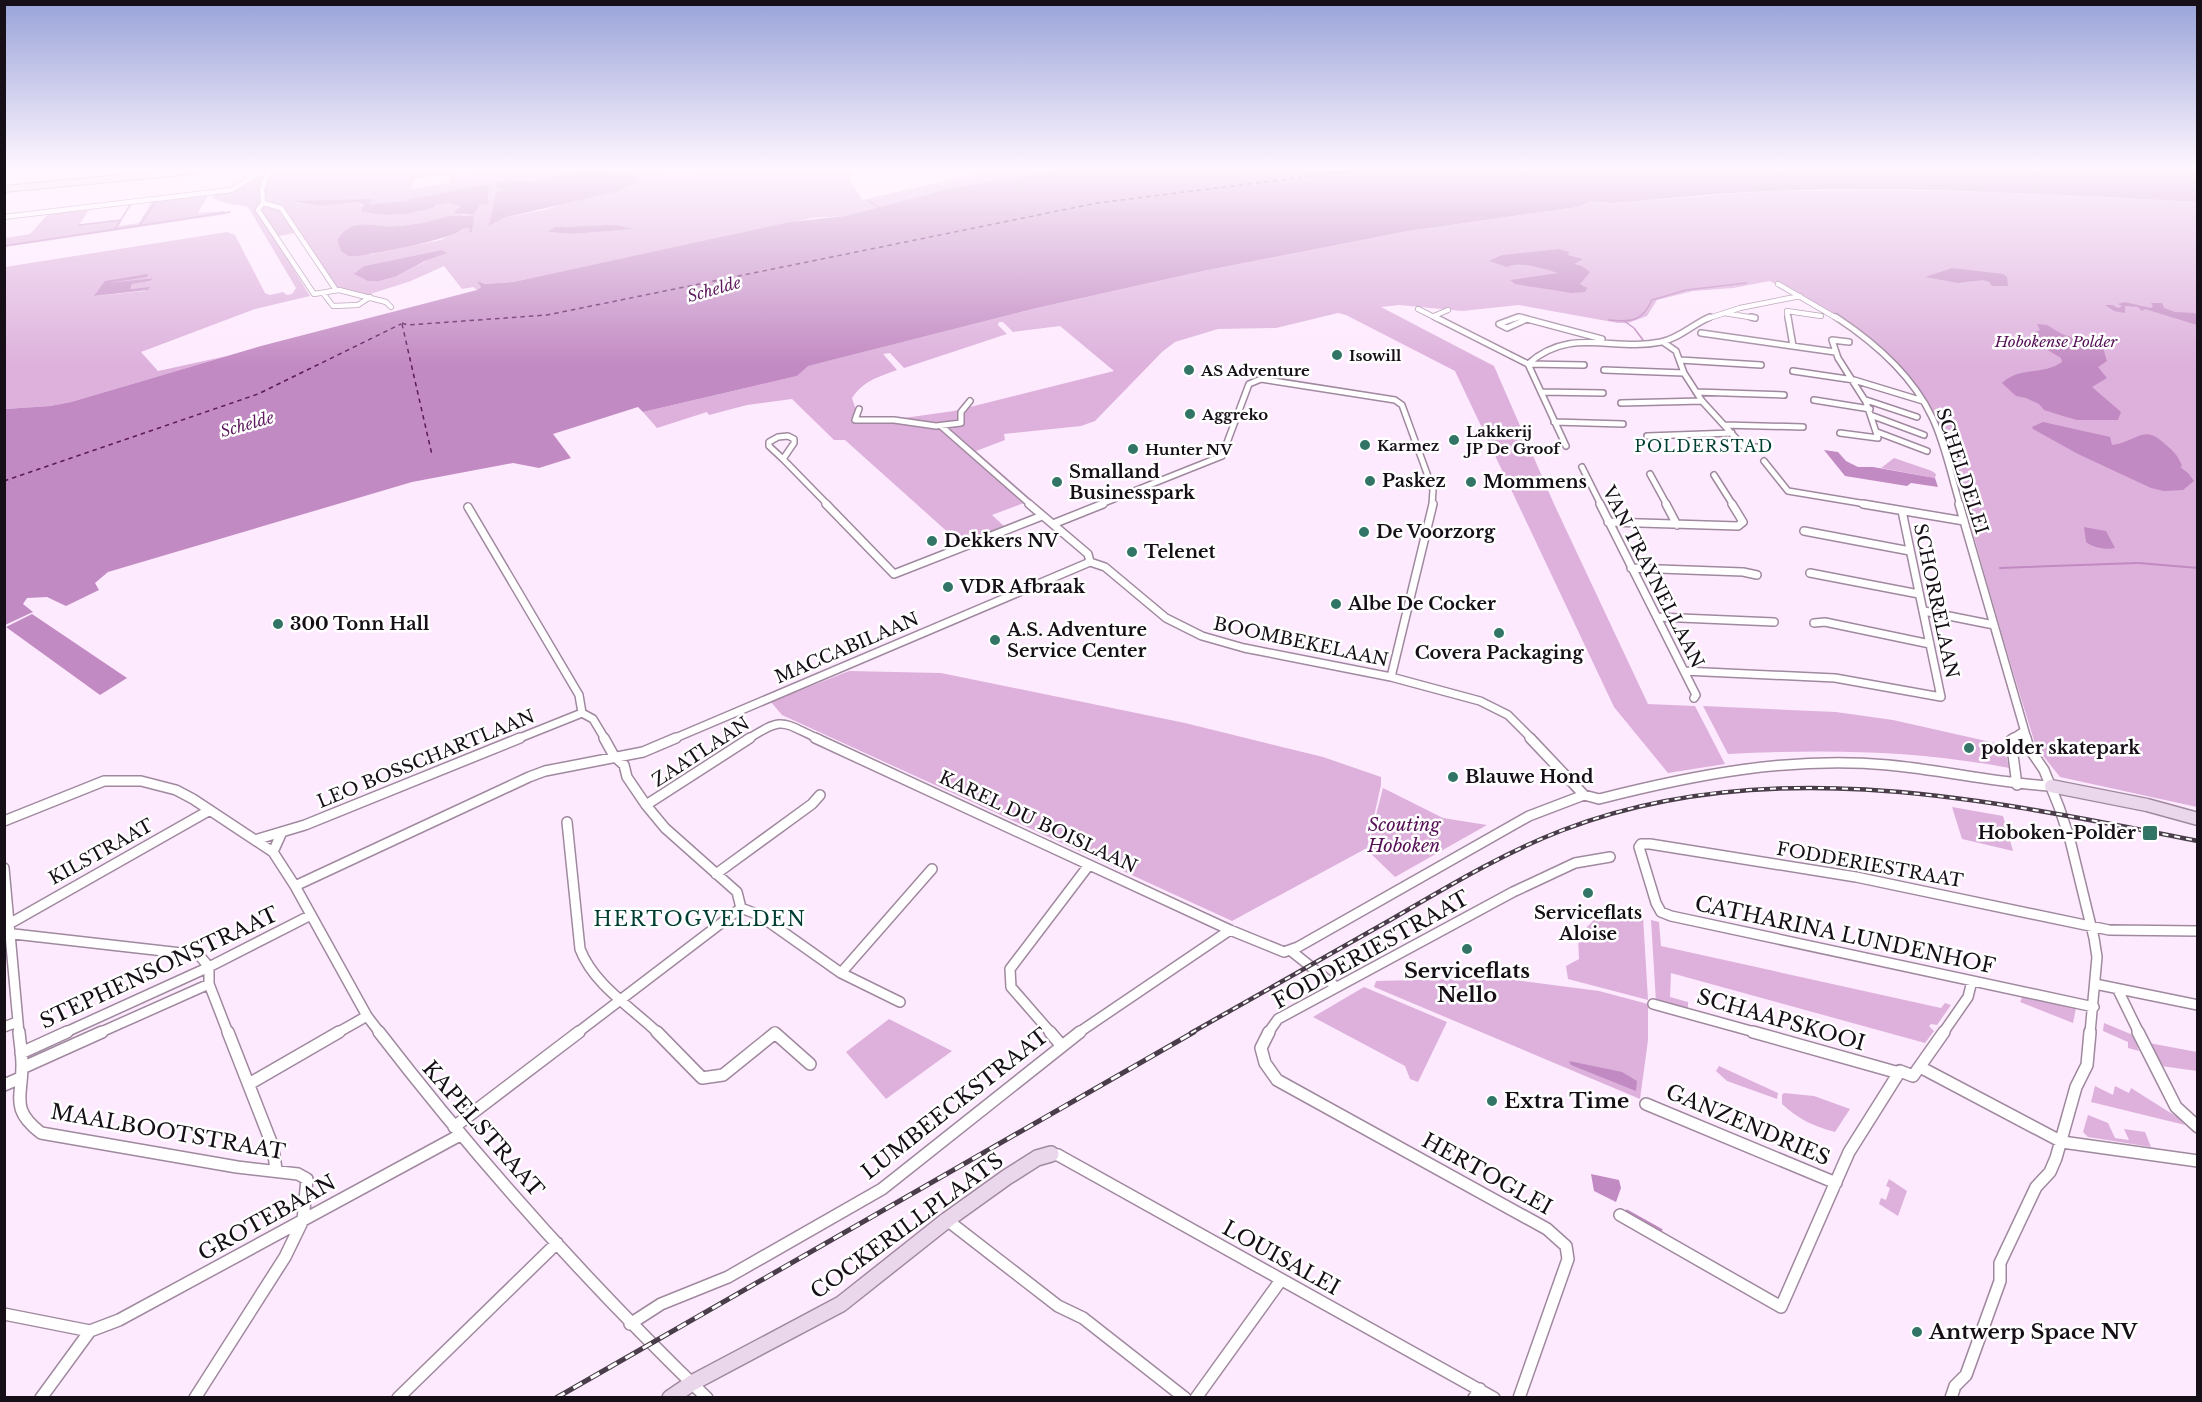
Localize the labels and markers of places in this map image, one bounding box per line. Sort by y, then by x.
place label: Isowill [1349,346,1402,365]
marker: Isowill [1330,348,1344,362]
place label: AS Adventure [1200,361,1310,380]
marker: AS Adventure [1182,363,1196,377]
place label: Aggreko [1201,405,1268,424]
marker: Aggreko [1183,407,1197,421]
place label: Lakkerij JP De Groof [1463,422,1562,458]
marker: Lakkerij JP De Groof [1447,433,1461,447]
place label: Karmez [1377,436,1439,455]
marker: Karmez [1358,438,1372,452]
place label: Hunter NV [1145,440,1233,459]
marker: Hunter NV [1126,442,1140,456]
place label: Smalland Businesspark [1069,461,1196,504]
place label: Paskez [1382,470,1446,492]
place label: Mommens [1483,471,1587,493]
marker: Paskez [1363,474,1377,488]
marker: Smalland Businesspark [1050,475,1064,489]
marker: Mommens [1464,475,1478,489]
place label: De Voorzorg [1376,521,1496,543]
marker: De Voorzorg [1357,525,1371,539]
place label: Dekkers NV [944,530,1059,552]
marker: Dekkers NV [925,534,939,548]
place label: Telenet [1144,541,1215,563]
marker: Telenet [1125,545,1139,559]
place label: VDR Afbraak [959,576,1086,598]
marker: VDR Afbraak [941,580,955,594]
place label: Albe De Cocker [1347,593,1496,615]
marker: Albe De Cocker [1329,597,1343,611]
place label: 300 Tonn Hall [290,613,430,635]
marker: 300 Tonn Hall [271,617,285,631]
place label: A.S. Adventure Service Center [1006,619,1147,662]
marker: Covera Packaging [1492,626,1506,640]
marker: A.S. Adventure Service Center [988,633,1002,647]
place label: Covera Packaging [1415,642,1584,664]
place label: polder skatepark [1981,737,2141,759]
marker: polder skatepark [1962,741,1976,755]
place label: Blauwe Hond [1465,766,1594,788]
marker: Blauwe Hond [1446,770,1460,784]
place label: Hoboken-Polder [1978,822,2136,844]
marker: Hoboken-Polder [2141,824,2159,842]
marker: Serviceflats Aloise [1581,886,1595,900]
place label: Serviceflats Aloise [1534,902,1642,945]
marker: Serviceflats Nello [1460,942,1474,956]
place label: Serviceflats Nello [1404,958,1530,1008]
place label: Extra Time [1504,1088,1629,1114]
marker: Extra Time [1485,1094,1499,1108]
place label: Antwerp Space NV [1928,1319,2138,1345]
marker: Antwerp Space NV [1910,1325,1924,1339]

